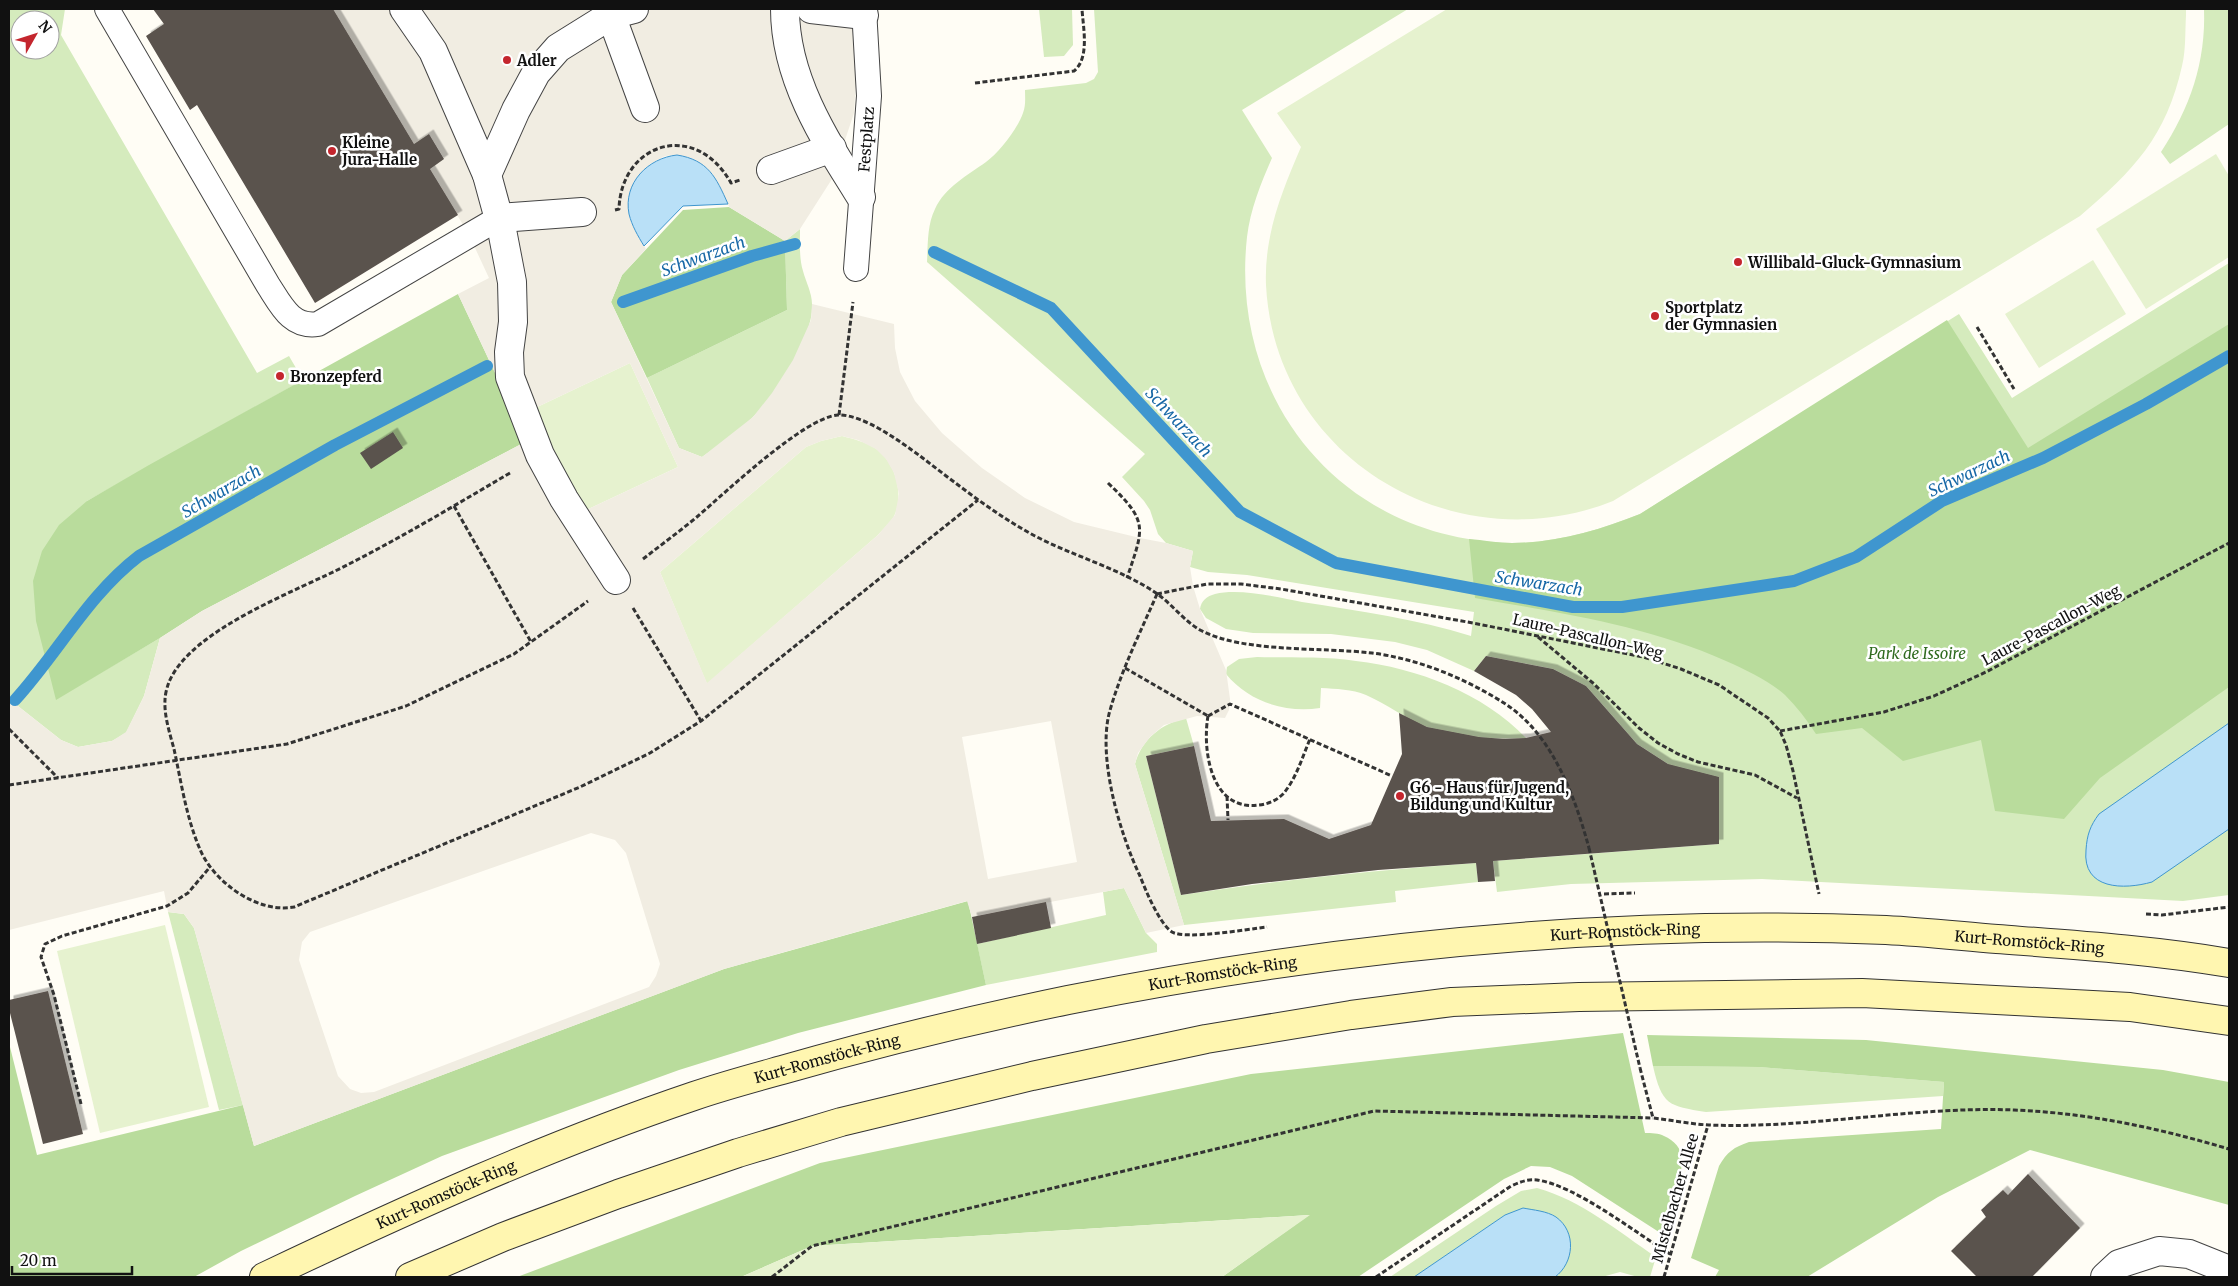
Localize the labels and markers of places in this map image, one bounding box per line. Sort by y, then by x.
place label: Adler [516,51,557,70]
marker: Adler [501,54,513,66]
place label: Kleine Jura-Halle [341,133,417,169]
marker: Kleine Jura-Halle [326,145,338,157]
place label: Willibald-Gluck-Gymnasium [1747,253,1961,272]
marker: Willibald-Gluck-Gymnasium [1732,256,1744,268]
place label: Sportplatz der Gymnasien [1665,298,1777,334]
marker: Sportplatz der Gymnasien [1649,310,1661,322]
place label: Bronzepferd [290,367,382,386]
marker: Bronzepferd [274,370,286,382]
place label: G6 - Haus für Jugend, Bildung und Kultur [1410,778,1569,814]
marker: G6 - Haus für Jugend, Bildung und Kultur [1394,790,1406,802]

